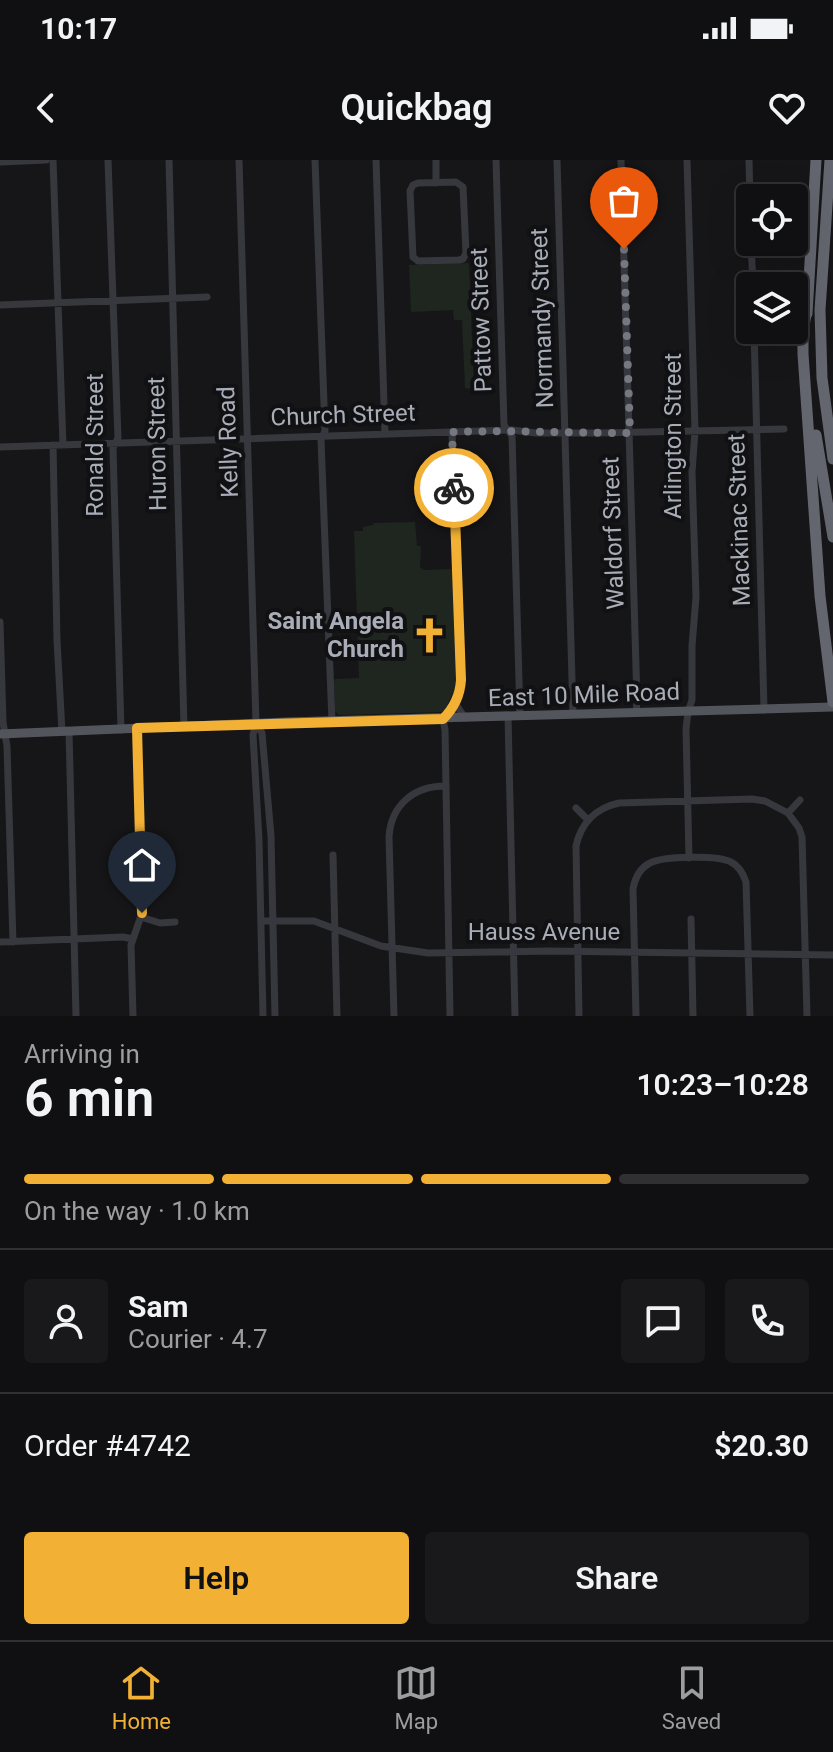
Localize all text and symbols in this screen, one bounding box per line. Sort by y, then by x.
text: 10:17 [40,11,117,46]
icon: back [24,86,68,130]
icon: heart [765,86,809,130]
text: Quickbag [340,87,493,129]
pin [590,167,658,249]
icon: bag [602,179,646,223]
map controls [736,184,808,344]
button: locate [736,184,808,256]
street label: Normandy Street [525,227,559,409]
street label: Pattow Street [464,247,498,393]
button: layers [736,272,808,344]
street label: Arlington Street [659,353,687,519]
street label: Ronald Street [81,373,109,517]
street label: Huron Street [142,376,172,511]
street label: Kelly Road [212,386,244,498]
street label: Church Street [270,398,416,432]
street label: Mackinac Street [722,433,756,607]
courier [414,448,494,528]
street label: Waldorf Street [596,456,630,610]
icon: bike [432,466,476,510]
place label: Saint Angela Church [267,607,404,663]
church icon: Saint Angela Church [411,616,449,654]
street label: East 10 Mile Road [487,678,681,712]
pin [108,831,176,913]
icon: home [120,843,164,887]
street label: Hauss Avenue [468,918,620,946]
text: Arriving in [24,1039,140,1069]
text: 10:23–10:28 [636,1067,809,1102]
text: 6 min [24,1068,154,1129]
text: On the way · 1.0 km [24,1196,250,1226]
button: person [24,1279,108,1363]
button: chat [621,1279,705,1363]
button: phone [725,1279,809,1363]
text: Sam [128,1289,189,1324]
text: Courier · 4.7 [128,1324,268,1354]
text: Order #4742 [24,1428,191,1463]
text: $20.30 [714,1428,809,1463]
button: Help [24,1532,409,1624]
button: Share [425,1532,809,1624]
tab: Home [112,1661,171,1734]
tab: Map [394,1661,438,1734]
tab: Saved [662,1661,721,1734]

